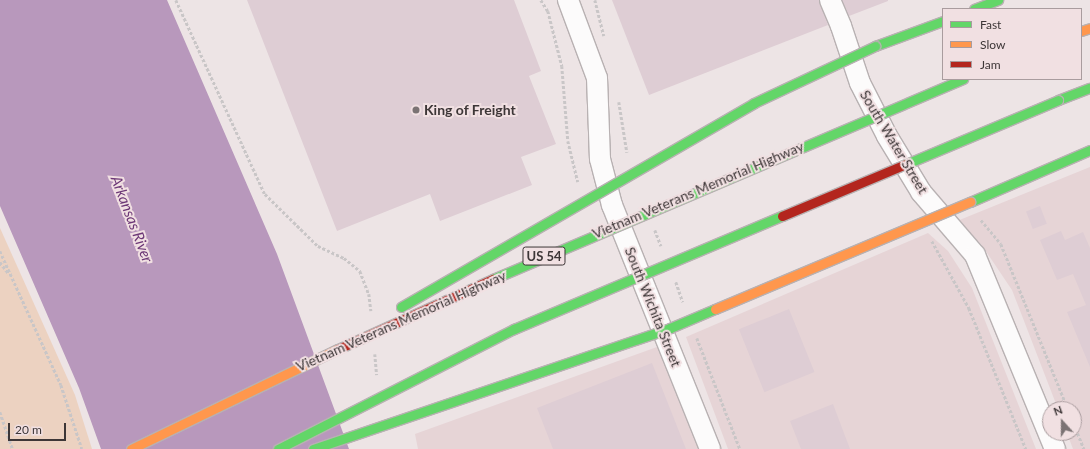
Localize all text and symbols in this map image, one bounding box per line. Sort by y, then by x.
legend [942,8,1082,80]
text: Fast [980,17,1001,32]
text: Slow [980,37,1005,52]
text: Jam [980,57,1001,72]
street label: South Water Street [856,87,932,197]
place label: King of Freight [424,102,516,118]
marker: King of Freight [411,105,421,115]
street label: Vietnam Veterans Memorial Highway [590,138,806,242]
water label: Arkansas River [107,173,157,265]
road number: US 54 [522,245,566,267]
street label: South Wichita Street [621,245,685,369]
street label: Vietnam Veterans Memorial Highway [293,267,509,375]
north arrow [1042,401,1082,441]
text: N [1052,403,1064,418]
scale bar [10,415,68,441]
text: 20 m [15,422,42,437]

